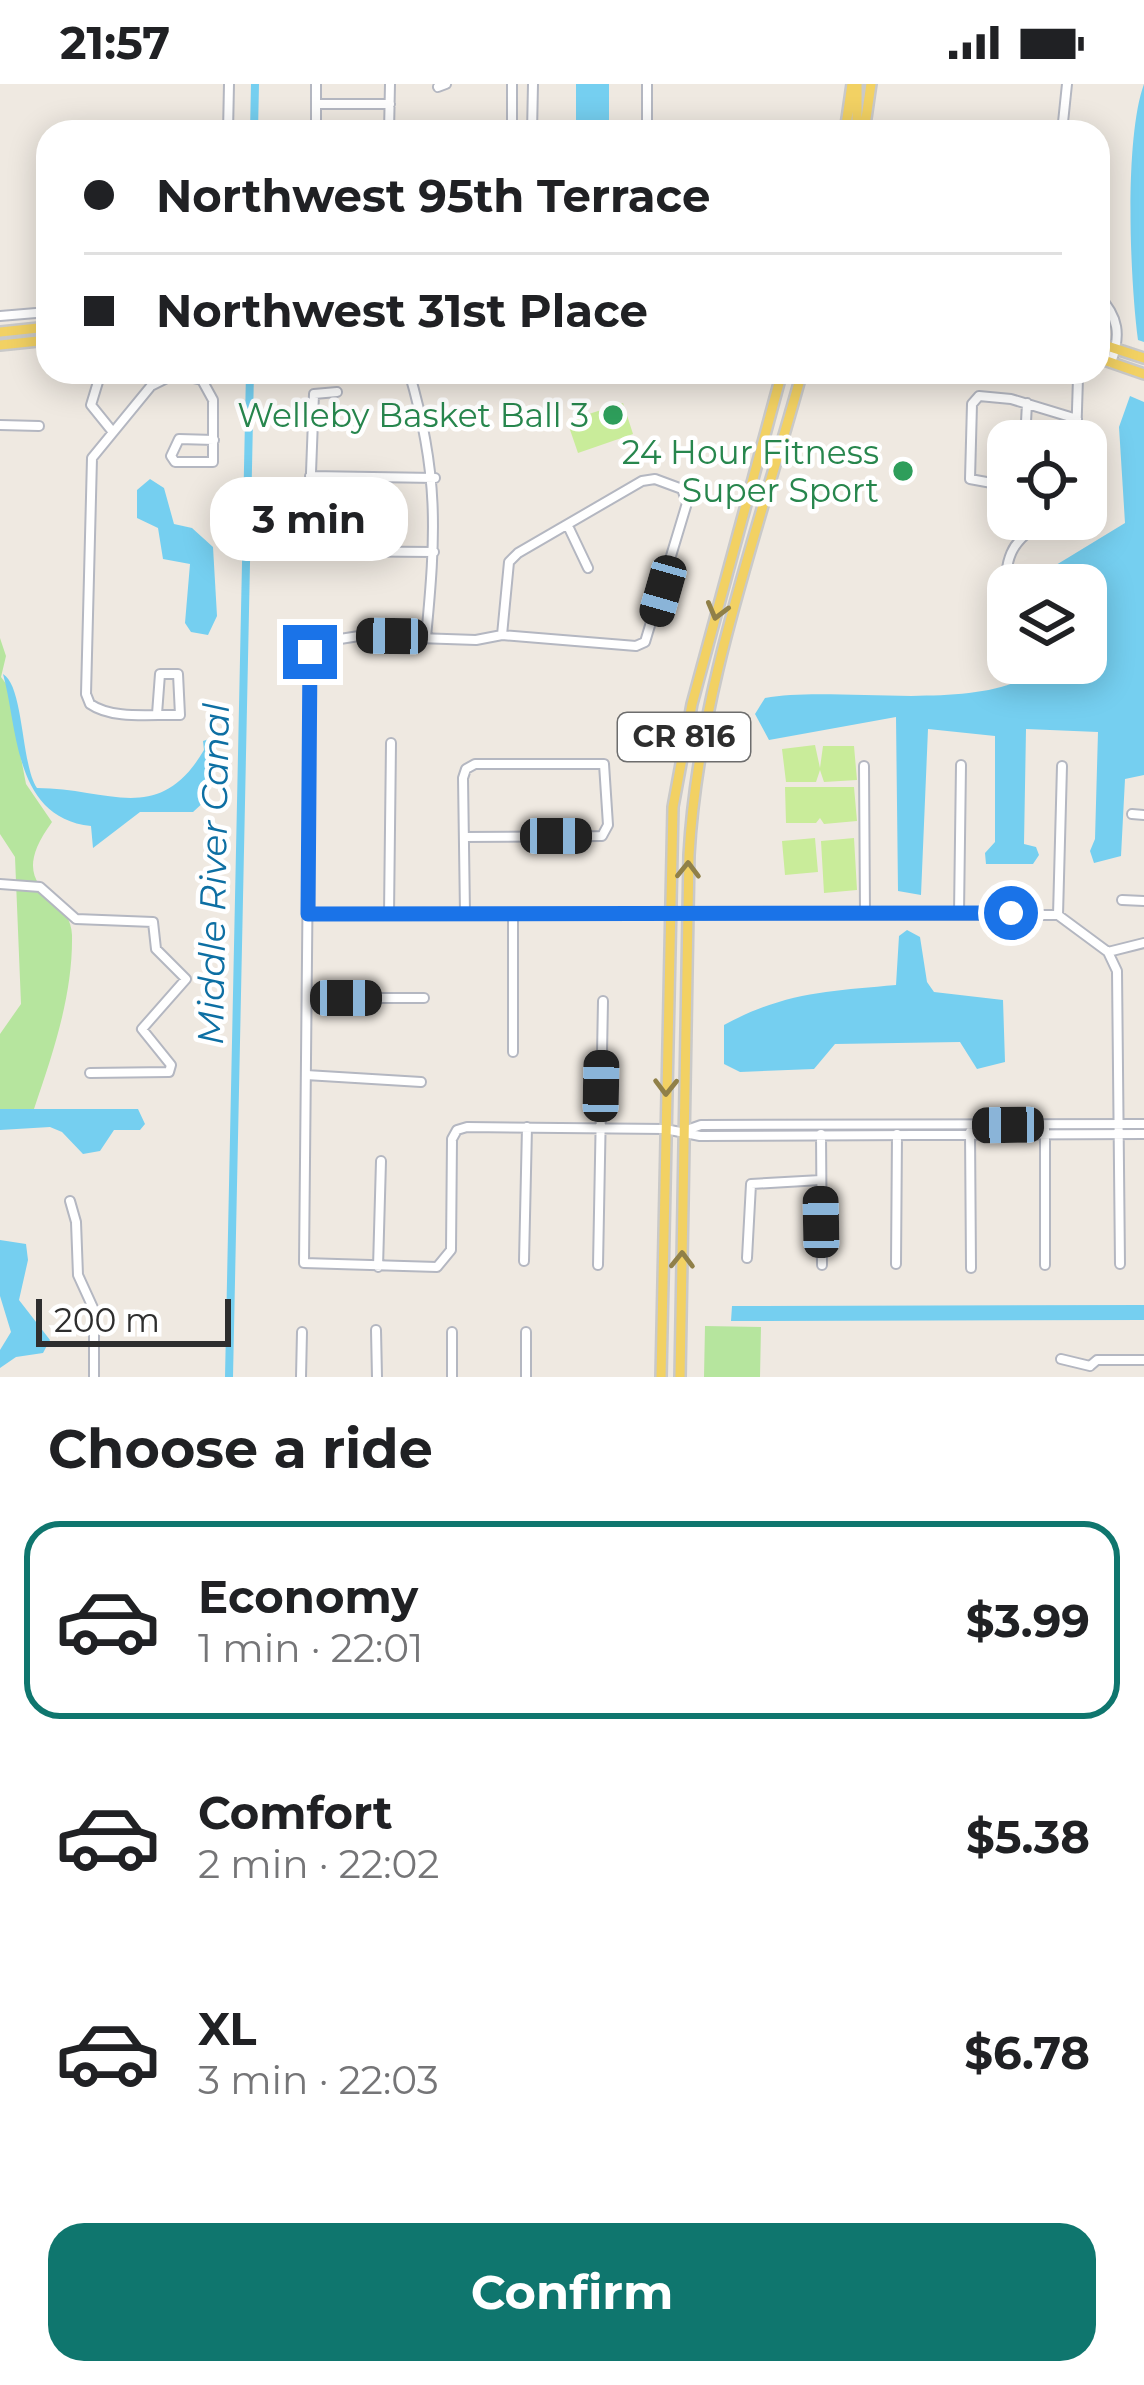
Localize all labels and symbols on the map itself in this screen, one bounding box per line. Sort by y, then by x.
place label: Welleby Basket Ball 3 [237,395,589,435]
marker: Welleby Basket Ball 3 [600,402,626,428]
place label: 24 Hour Fitness Super Sport [622,432,879,510]
marker: 24 Hour Fitness Super Sport [890,458,916,484]
callout: 3 min [211,478,409,562]
car [636,551,690,631]
one-way arrow [707,600,732,621]
car [356,617,428,655]
route end [283,625,337,679]
water label: Middle River Canal [188,702,238,1045]
road number: CR 816 [618,713,750,761]
car [520,818,592,854]
one-way arrow [675,860,701,879]
route start [984,886,1038,940]
car [310,980,382,1016]
car [582,1050,620,1122]
one-way arrow [653,1078,679,1097]
car [972,1106,1044,1144]
car [802,1186,840,1258]
one-way arrow [669,1250,695,1268]
scale bar [36,1293,231,1346]

